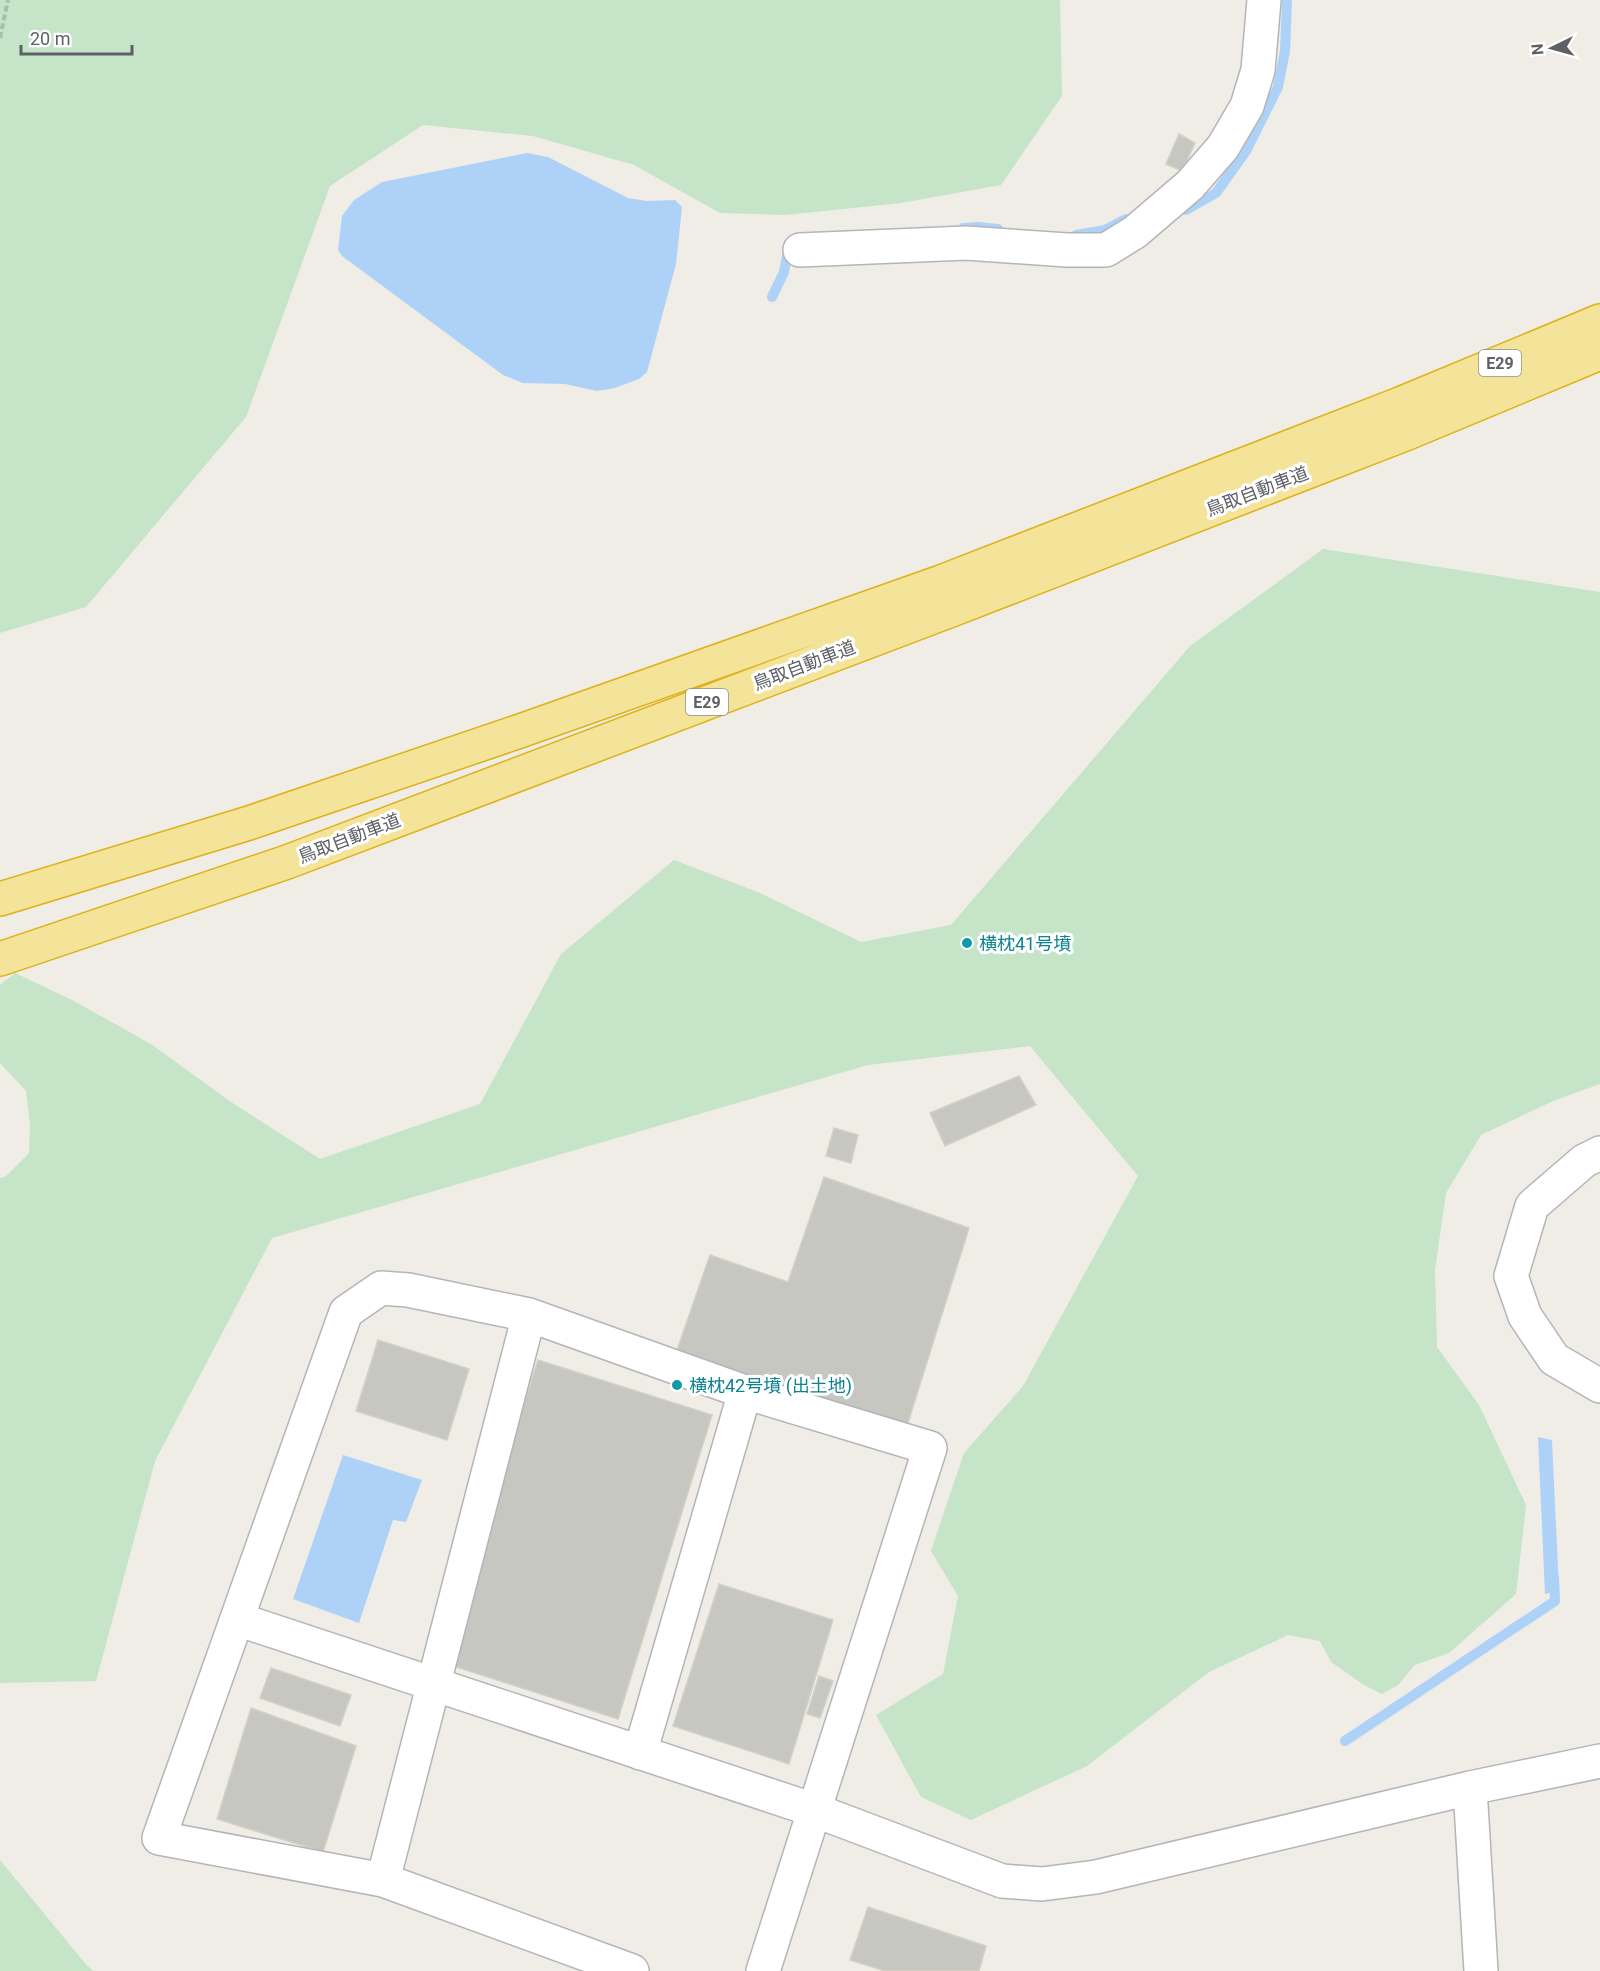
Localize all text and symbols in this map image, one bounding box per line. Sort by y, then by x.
scale bar [21,18,132,56]
north arrow [1522,18,1582,78]
text: 20 m [30,28,70,49]
text: N [1528,43,1548,56]
road number: E29 [1479,350,1521,376]
street label: 鳥取自動車道 [1203,462,1311,520]
street label: 鳥取自動車道 [750,636,858,694]
road number: E29 [686,689,728,715]
street label: 鳥取自動車道 [295,809,403,867]
place label: 横枕41号墳 [979,933,1071,954]
marker: 横枕41号墳 [960,936,974,950]
place label: 横枕42号墳 (出土地) [689,1375,852,1397]
marker: 横枕42号墳 (出土地) [670,1378,684,1392]

